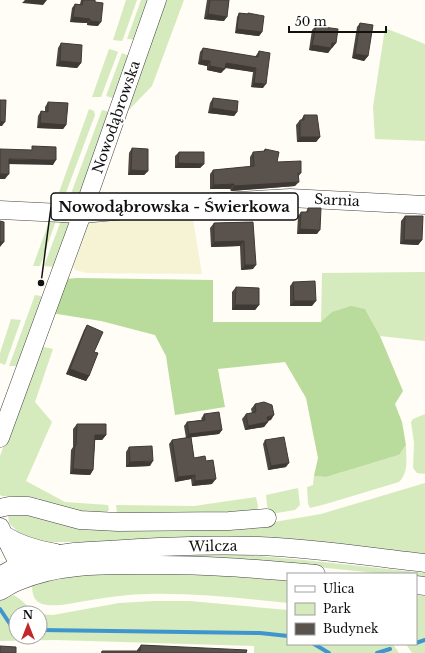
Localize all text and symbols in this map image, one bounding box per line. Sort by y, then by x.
scale bar [289,8,386,34]
text: 50 m [295,14,327,29]
street label: Nowodąbrowska [88,58,144,176]
street label: Sarnia [314,190,361,210]
callout: Nowodąbrowska - Świerkowa [51,193,298,220]
text: Nowodąbrowska - Świerkowa [58,197,290,216]
street label: Wilcza [187,537,238,555]
legend [287,573,417,645]
text: Ulica [323,581,355,596]
text: Park [323,601,351,616]
north arrow [8,605,48,645]
text: N [23,608,34,622]
text: Budynek [323,621,379,636]

